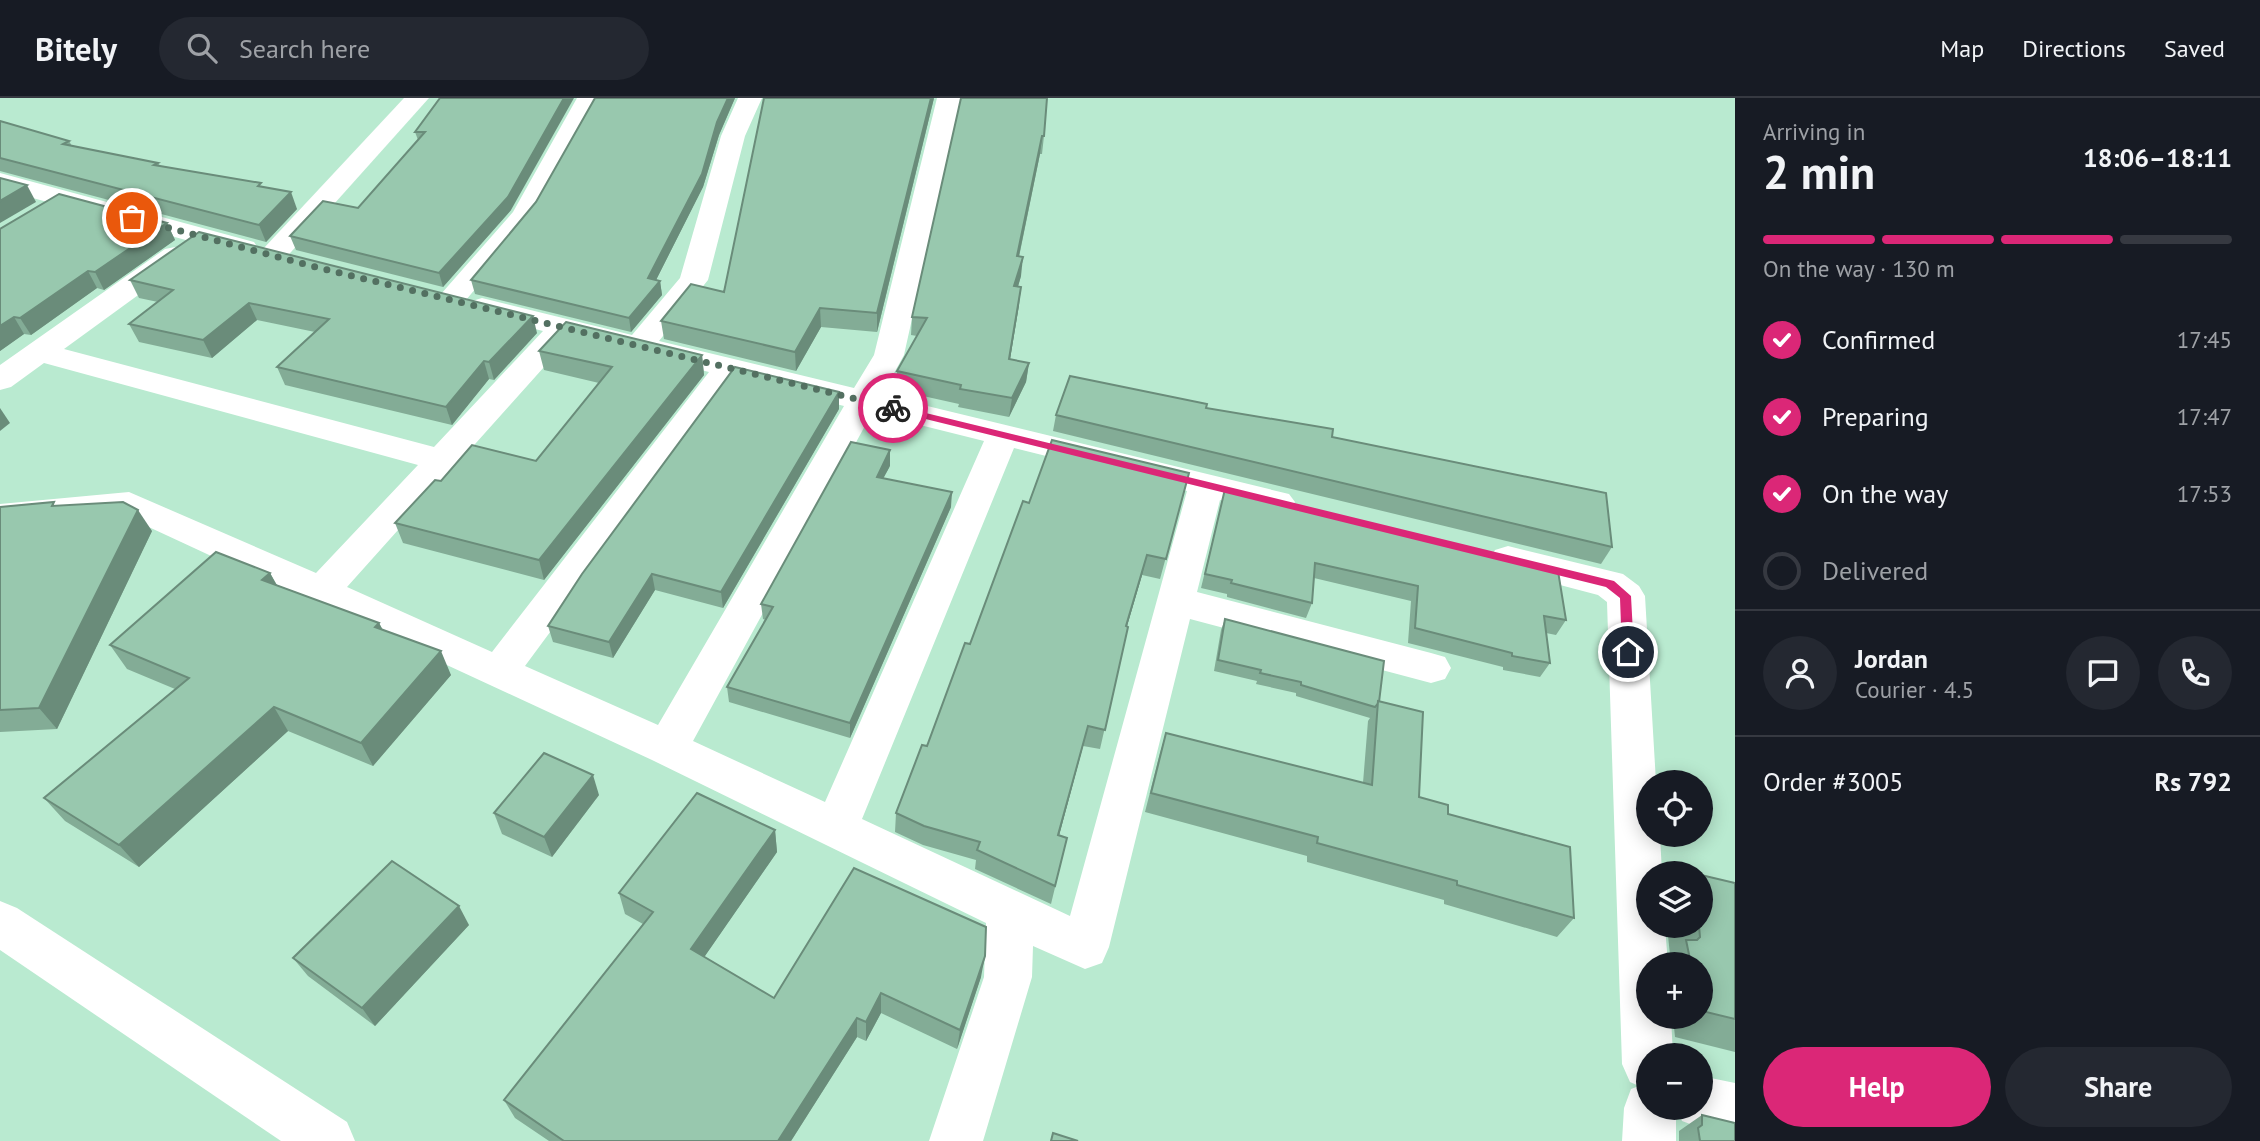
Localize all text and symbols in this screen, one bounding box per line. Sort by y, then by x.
search box [159,17,649,80]
text: Bitely [35,27,117,70]
icon: search [183,29,221,67]
text: Search here [239,32,370,65]
text: Map [1940,33,1984,64]
text: Directions [2022,33,2126,64]
text: Saved [2164,33,2225,64]
text: Arriving in [1763,117,1865,146]
text: 18:06–18:11 [2083,141,2232,174]
text: 2 min [1763,142,1875,202]
pin [102,188,162,248]
icon: bag [113,199,151,237]
text: On the way · 130 m [1763,254,1955,283]
icon: check [1763,321,1801,359]
text: Confirmed [1822,323,1935,356]
text: 17:45 [2177,325,2232,354]
courier [858,373,928,443]
icon: bike [874,389,912,427]
icon: check [1763,398,1801,436]
text: Preparing [1822,400,1929,433]
text: 17:47 [2177,402,2232,431]
icon: check [1763,475,1801,513]
text: On the way [1822,477,1948,510]
text: 17:53 [2177,479,2232,508]
text: Delivered [1822,554,1928,587]
pin [1598,622,1658,682]
icon: home [1609,633,1647,671]
button: person [1763,636,1837,710]
button: chat [2066,636,2140,710]
button: phone [2158,636,2232,710]
text: Jordan [1855,642,1928,675]
text: Courier · 4.5 [1855,675,1974,704]
text: Order #3005 [1763,765,1903,798]
text: Rs 792 [2155,765,2232,798]
map controls [1636,770,1713,1120]
button: locate [1636,770,1713,847]
button: layers [1636,861,1713,938]
button: + [1636,952,1713,1029]
button: − [1636,1043,1713,1120]
button: Help [1763,1047,1991,1127]
button: Share [2005,1047,2232,1127]

